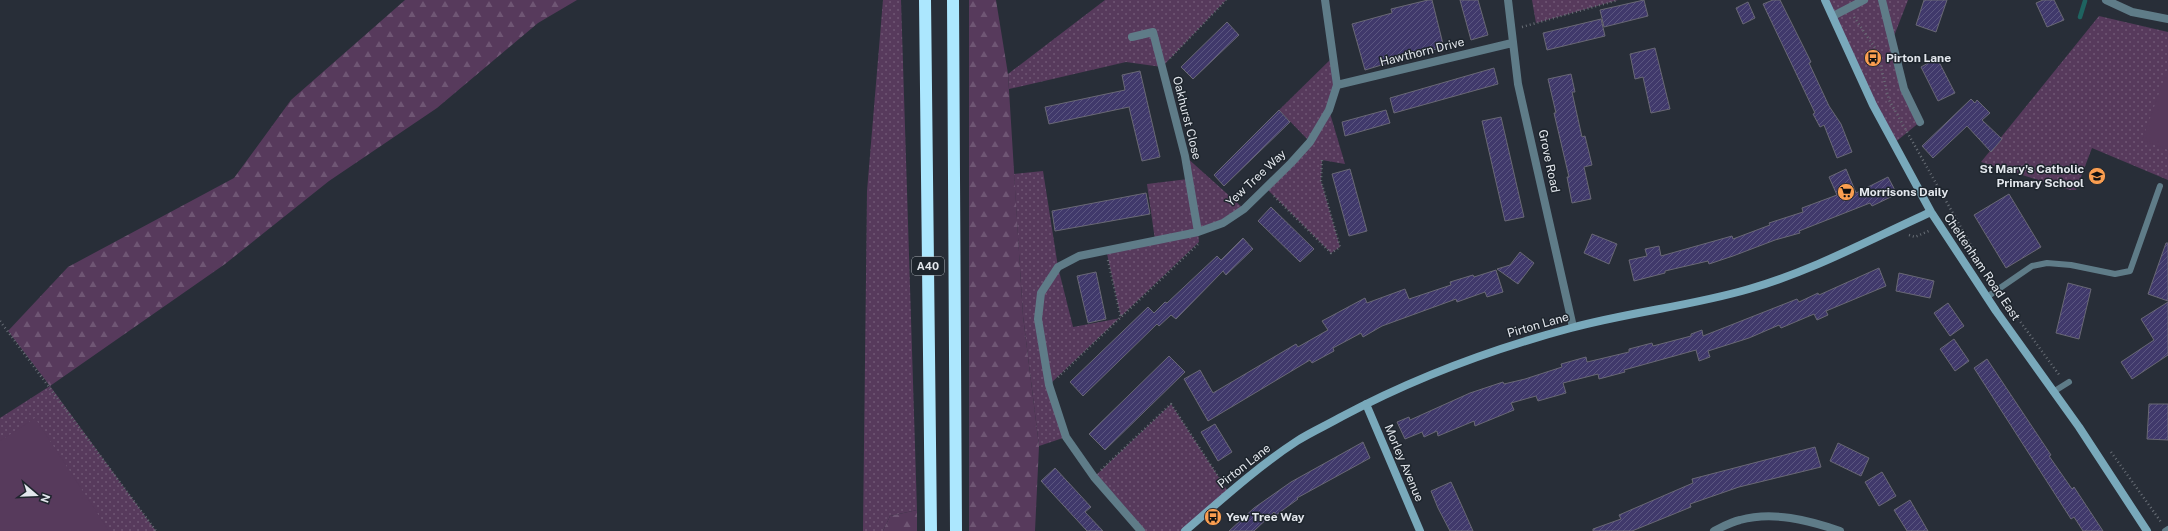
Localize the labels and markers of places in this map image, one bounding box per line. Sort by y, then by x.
bus stop icon: Pirton Lane [1863,48,1883,68]
place label: Pirton Lane [1886,51,1951,65]
place label: St Mary's Catholic Primary School [1980,162,2084,190]
school or university icon: St Mary's Catholic Primary School [2087,166,2107,186]
supermarket icon: Morrisons Daily [1836,182,1856,202]
place label: Morrisons Daily [1859,185,1948,199]
bus stop icon: Yew Tree Way [1203,507,1223,527]
place label: Yew Tree Way [1226,510,1305,524]

